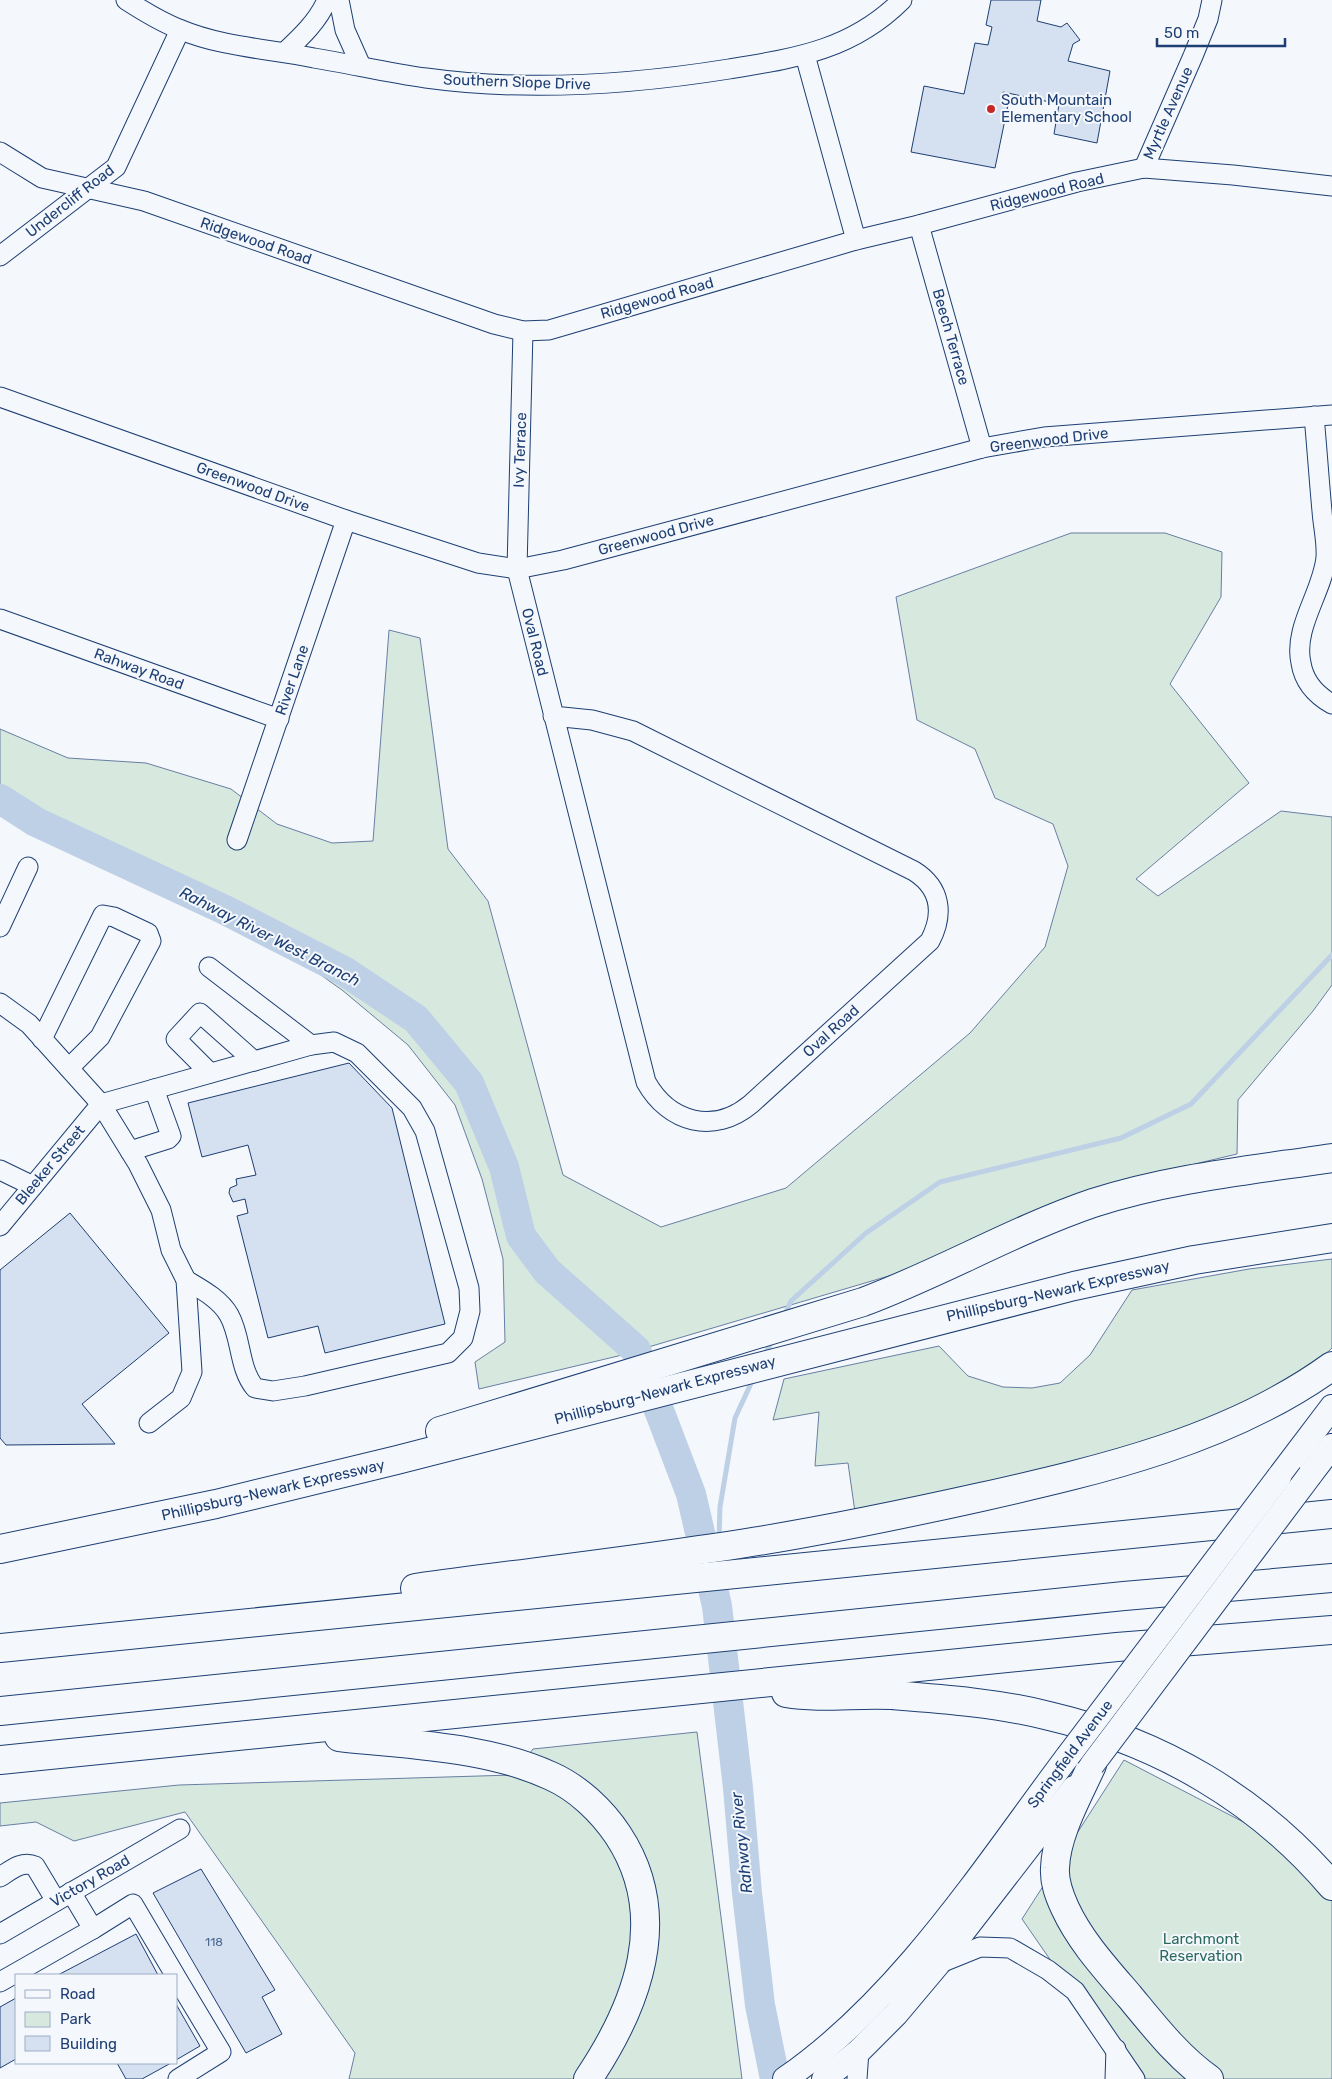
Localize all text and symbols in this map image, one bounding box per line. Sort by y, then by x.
scale bar [1157,15,1284,47]
text: 50 m [1164,24,1199,42]
street label: Myrtle Avenue [1140,64,1196,162]
street label: Southern Slope Drive [443,70,591,94]
place label: South Mountain Elementary School [1001,91,1132,126]
marker: South Mountain Elementary School [985,103,997,115]
street label: Undercliff Road [22,161,118,241]
street label: Ridgewood Road [988,169,1106,215]
street label: Ridgewood Road [198,213,314,269]
street label: Ridgewood Road [598,273,716,323]
street label: Beech Terrace [929,287,973,387]
street label: Ivy Terrace [510,412,530,488]
street label: Greenwood Drive [989,424,1109,456]
street label: Greenwood Drive [194,458,312,516]
street label: Greenwood Drive [596,511,716,559]
street label: Oval Road [518,606,552,678]
street label: River Lane [272,642,312,718]
street label: Rahway Road [92,644,186,694]
water label: Rahway River West Branch [176,883,363,990]
street label: Oval Road [799,1001,863,1061]
street label: Bleeker Street [11,1121,89,1209]
street label: Phillipsburg-Newark Expressway [945,1257,1171,1325]
street label: Phillipsburg-Newark Expressway [552,1352,778,1428]
street label: Phillipsburg-Newark Expressway [160,1456,386,1524]
street label: Springfield Avenue [1023,1696,1117,1812]
water label: Rahway River [727,1790,756,1895]
street label: Victory Road [47,1851,133,1911]
park label: Larchmont Reservation [1159,1930,1243,1965]
house number: 118 [205,1935,223,1949]
legend [15,1974,178,2064]
text: Road [60,1985,96,2003]
text: Park [60,2010,91,2028]
text: Building [60,2035,117,2053]

